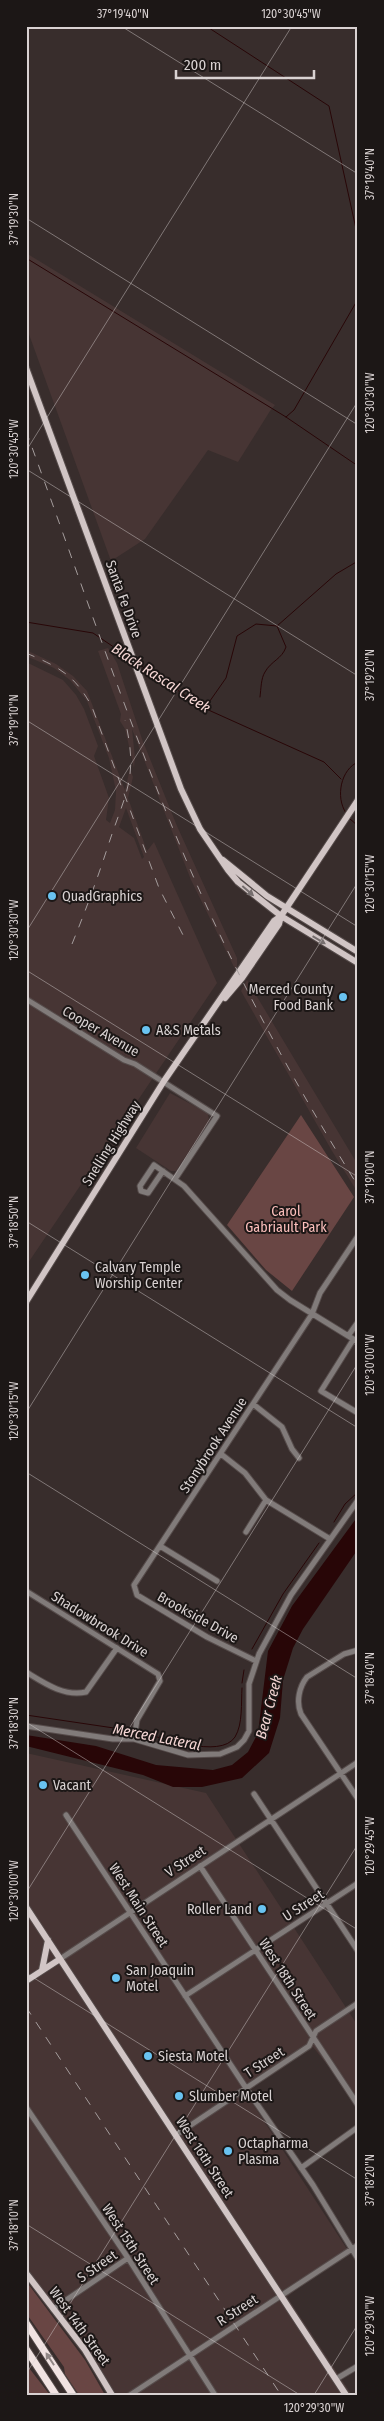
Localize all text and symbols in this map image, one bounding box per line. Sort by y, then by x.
text: 37°19'40"N [97,7,149,21]
text: 120°30'45"W [261,7,321,21]
scale bar [176,48,314,80]
text: 200 m [184,56,221,74]
text: 37°19'40"N [363,148,377,200]
text: 37°19'30"N [7,193,21,245]
text: 120°30'30"W [363,373,377,433]
text: 120°30'45"W [7,419,21,479]
street label: Santa Fe Drive [102,558,145,640]
water label: Black Rascal Creek [108,639,214,717]
text: 37°19'20"N [363,649,377,701]
text: 37°19'10"N [7,694,21,746]
text: 120°30'15"W [363,854,377,914]
one-way arrow [241,885,254,896]
place label: QuadGraphics [62,888,142,905]
marker: QuadGraphics [46,890,58,902]
text: 120°30'30"W [7,900,21,960]
one-way arrow [313,935,326,944]
place label: Merced County Food Bank [249,981,334,1014]
marker: Merced County Food Bank [337,991,349,1003]
street label: Cooper Avenue [59,1003,142,1060]
place label: A&S Metals [156,1022,221,1039]
marker: A&S Metals [140,1024,152,1036]
street label: Snelling Highway [78,1097,145,1189]
text: 37°19'00"N [363,1151,377,1203]
text: 37°18'50"N [7,1196,21,1248]
park label: Carol Gabriault Park [245,1203,327,1236]
place label: Calvary Temple Worship Center [95,1259,182,1292]
marker: Calvary Temple Worship Center [79,1269,91,1281]
text: 120°30'00"W [363,1334,377,1396]
text: 120°30'15"W [7,1381,21,1441]
street label: Stonybrook Avenue [176,1394,251,1496]
street label: Shadowbrook Drive [48,1588,152,1661]
street label: Brookside Drive [154,1588,241,1647]
text: 37°18'40"N [363,1652,377,1704]
water label: Bear Creek [252,1673,286,1741]
text: 37°18'30"N [7,1697,21,1749]
water label: Merced Lateral [111,1720,203,1754]
place label: Vacant [53,1777,92,1794]
marker: Vacant [37,1779,49,1791]
text: 120°29'45"W [363,1816,377,1876]
street label: V Street [162,1842,209,1881]
text: 120°30'00"W [7,1860,21,1922]
street label: West Main Street [105,1860,172,1951]
street label: U Street [279,1886,328,1925]
place label: Roller Land [187,1901,252,1918]
marker: Roller Land [256,1903,268,1915]
street label: West 18th Street [255,1936,320,2023]
place label: San Joaquin Motel [126,1962,194,1995]
marker: San Joaquin Motel [110,1972,122,1984]
street label: T Street [241,2043,288,2082]
place label: Siesta Motel [158,2048,229,2065]
marker: Siesta Motel [142,2050,154,2062]
place label: Slumber Motel [189,2088,273,2105]
marker: Slumber Motel [173,2090,185,2102]
street label: West 16th Street [172,2114,237,2201]
place label: Octapharma Plasma [238,2135,308,2168]
marker: Octapharma Plasma [222,2145,234,2157]
text: 37°18'20"N [363,2154,377,2206]
text: 37°18'10"N [7,2199,21,2251]
street label: West 15th Street [98,2201,163,2288]
street label: S Street [74,2246,121,2286]
street label: West 14th Street [45,2284,114,2369]
street label: R Street [214,2291,261,2330]
text: 120°29'30"W [363,2296,377,2356]
one-way arrow [45,2352,54,2366]
text: 120°29'30"W [284,2401,344,2415]

